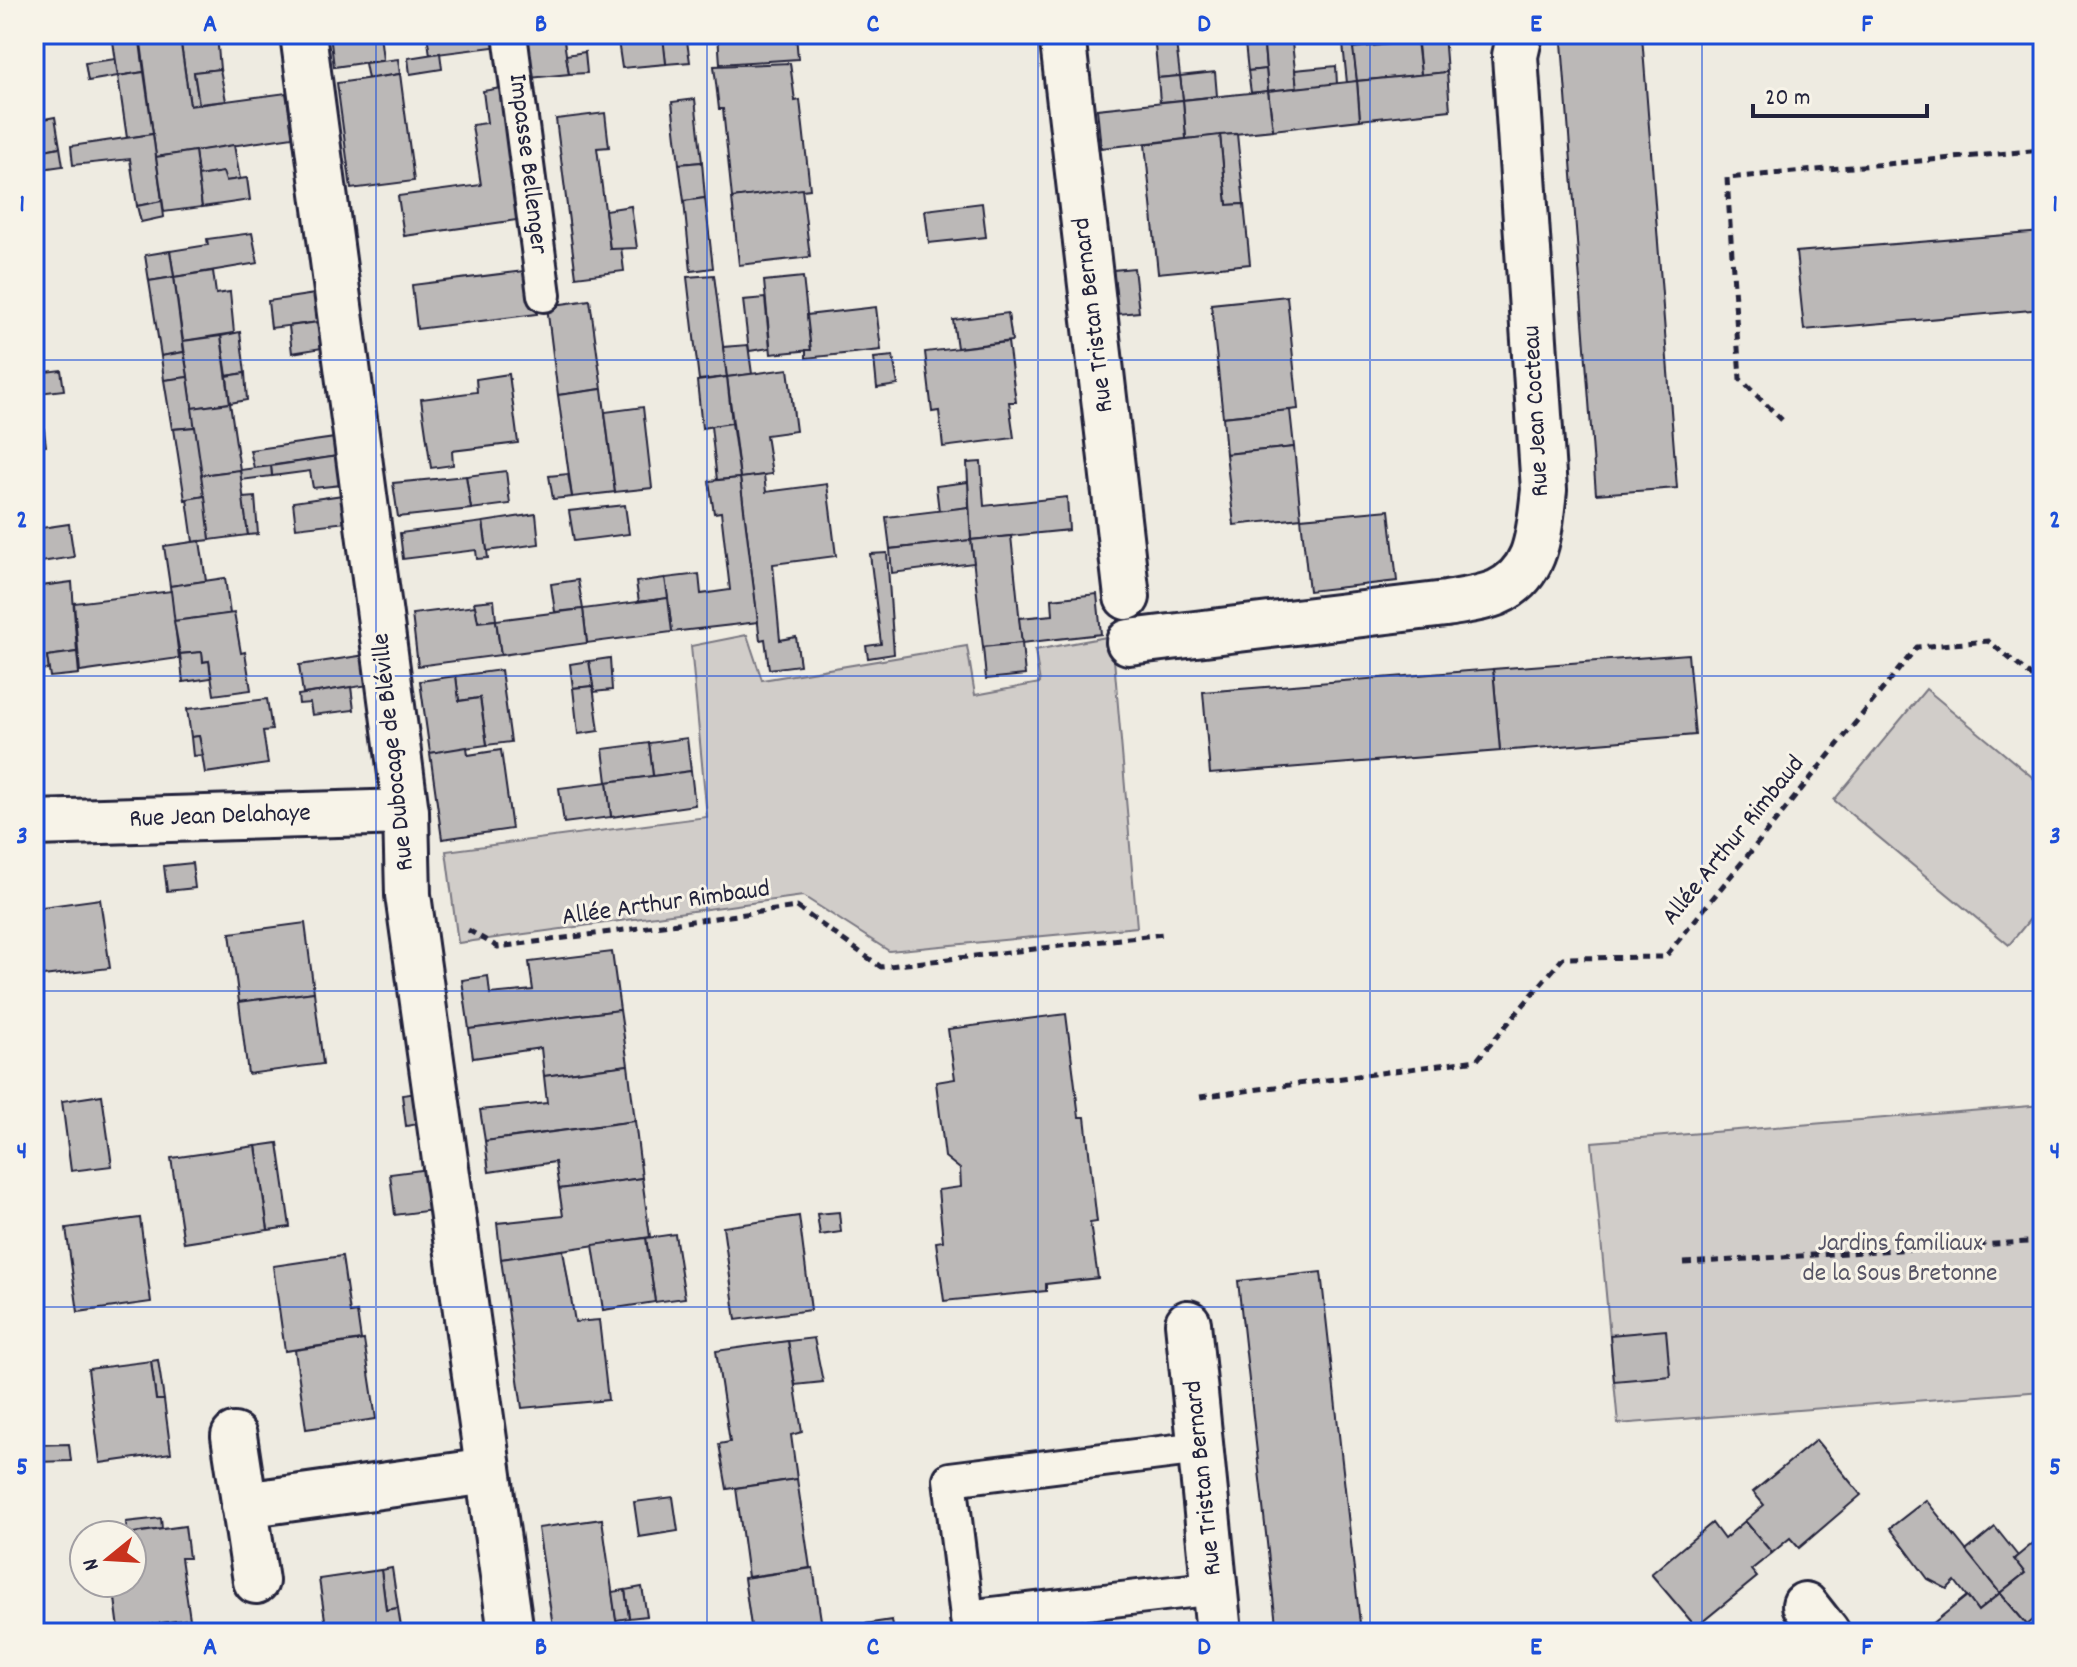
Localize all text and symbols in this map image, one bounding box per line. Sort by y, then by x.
text: A [203,7,217,44]
text: B [535,7,547,44]
text: C [867,7,880,44]
text: D [1197,7,1211,44]
text: E [1530,7,1542,44]
text: F [1861,7,1873,44]
scale bar [1753,68,1927,118]
street label: Impasse Bellenger [498,72,556,257]
text: 20 m [1765,82,1811,116]
text: 1 [19,187,25,224]
text: 1 [2052,187,2058,224]
street label: Rue Tristan Bernard [1064,215,1124,415]
street label: Rue Jean Cocteau [1514,324,1560,498]
text: 2 [16,503,28,540]
text: 2 [2049,503,2061,540]
street label: Rue Dubocage de Bléville [363,631,425,873]
street label: Allée Arthur Rimbaud [1654,748,1814,934]
street label: Rue Jean Delahaye [129,795,311,839]
text: 3 [16,819,28,856]
text: 3 [2049,819,2061,856]
street label: Allée Arthur Rimbaud [560,871,772,937]
text: 4 [17,1134,27,1171]
text: 4 [2050,1134,2060,1171]
park label: Jardins familiaux de la Sous Bretonne [1802,1226,1998,1293]
street label: Rue Tristan Bernard [1175,1378,1233,1578]
text: 5 [16,1450,28,1487]
text: 5 [2049,1450,2061,1487]
north arrow [68,1519,148,1599]
text: N [76,1554,109,1574]
text: A [203,1630,217,1667]
text: B [535,1630,547,1667]
text: C [867,1630,880,1667]
text: D [1197,1630,1211,1667]
text: E [1530,1630,1542,1667]
text: F [1861,1630,1873,1667]

